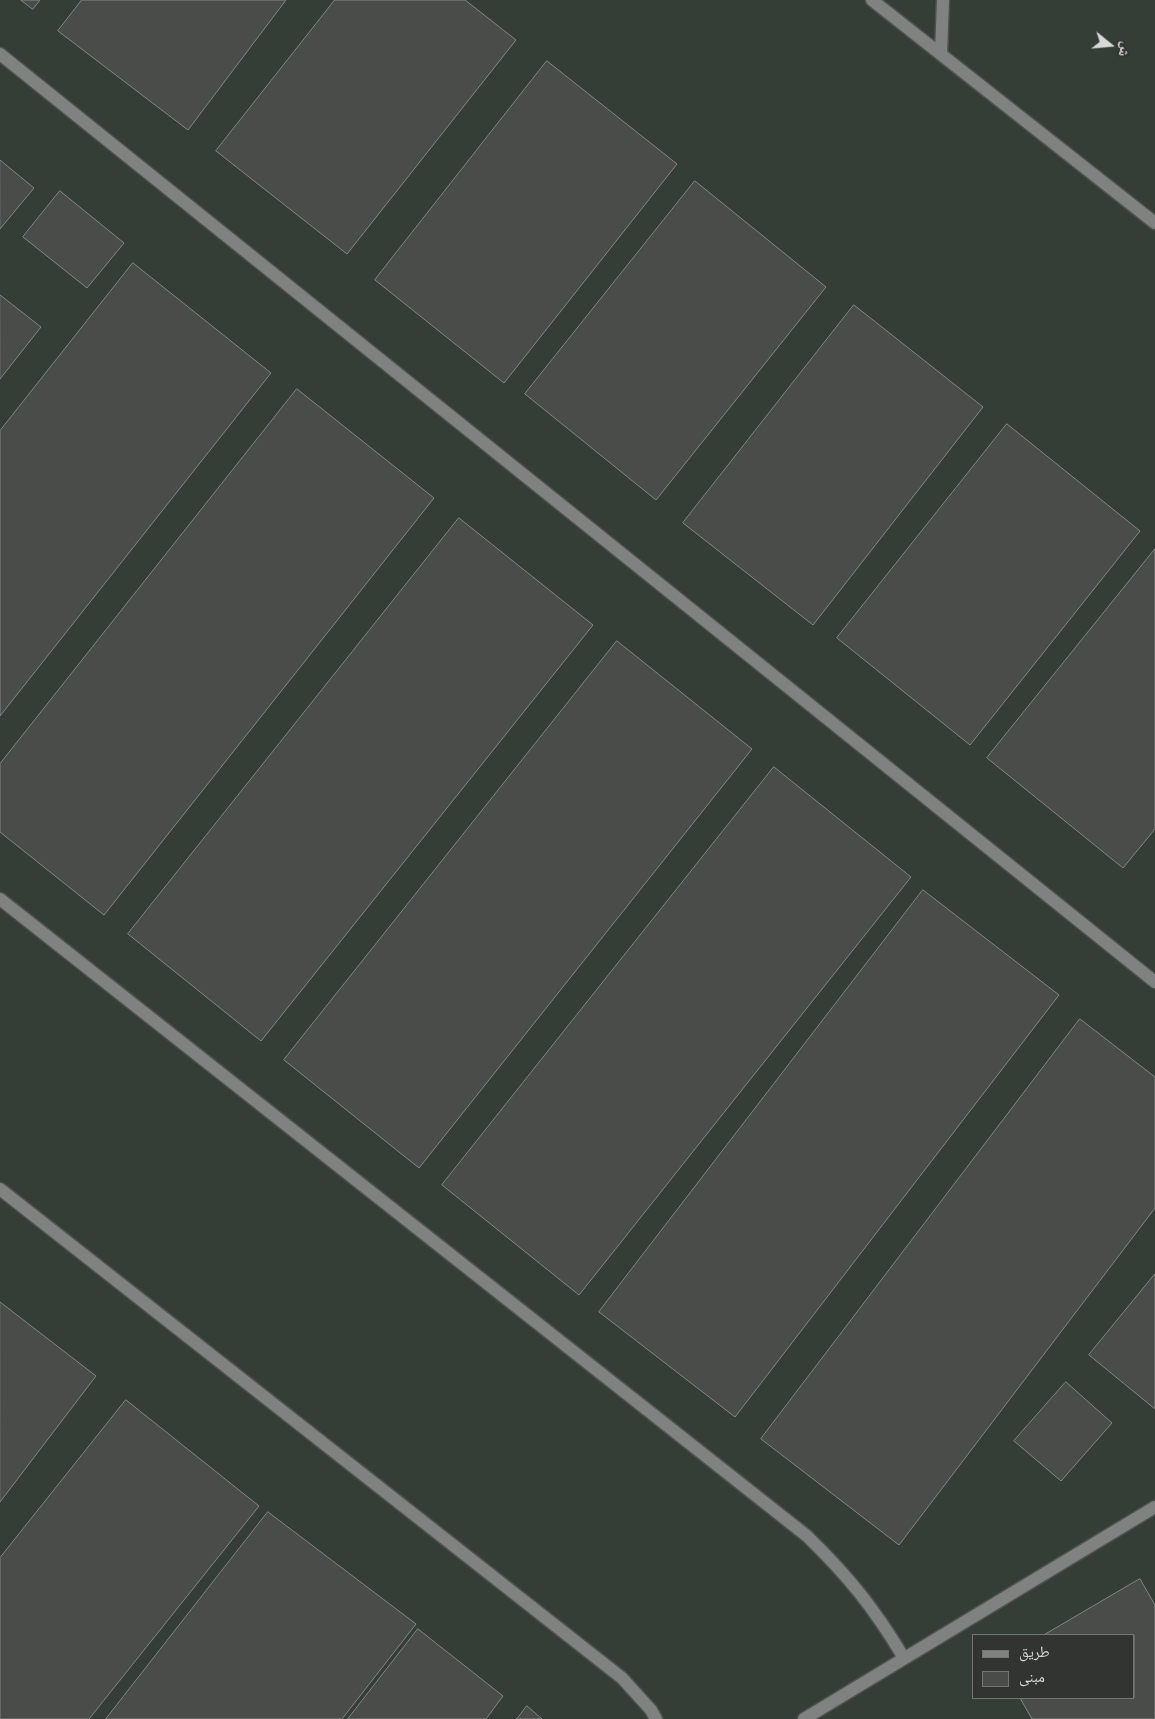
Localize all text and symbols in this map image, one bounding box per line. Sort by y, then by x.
north arrow [1085,20,1135,70]
text: ش [1115,40,1135,59]
legend [972,1634,1135,1699]
text: طريق [1019,1643,1050,1661]
text: مبنى [1019,1668,1045,1686]

